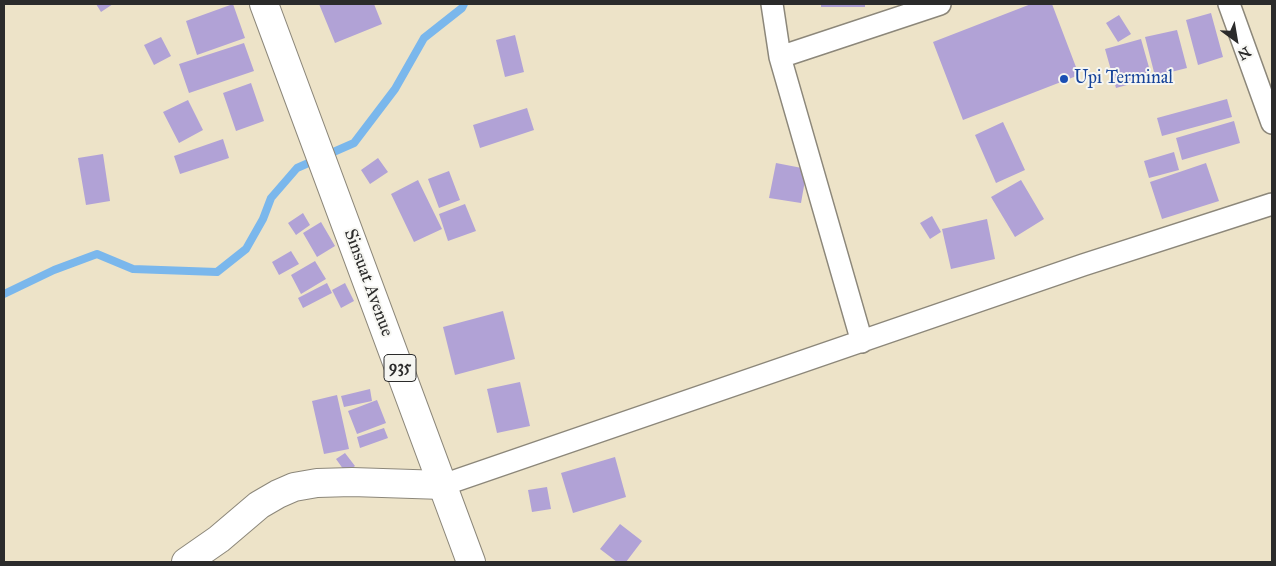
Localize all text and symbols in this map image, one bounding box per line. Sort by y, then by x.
north arrow [1211,15,1261,65]
text: N [1235,43,1254,63]
place label: Upi Terminal [1074,68,1173,90]
marker: Upi Terminal [1058,73,1070,85]
street label: Sinsuat Avenue [339,226,397,340]
road number: 935 [384,354,416,382]

